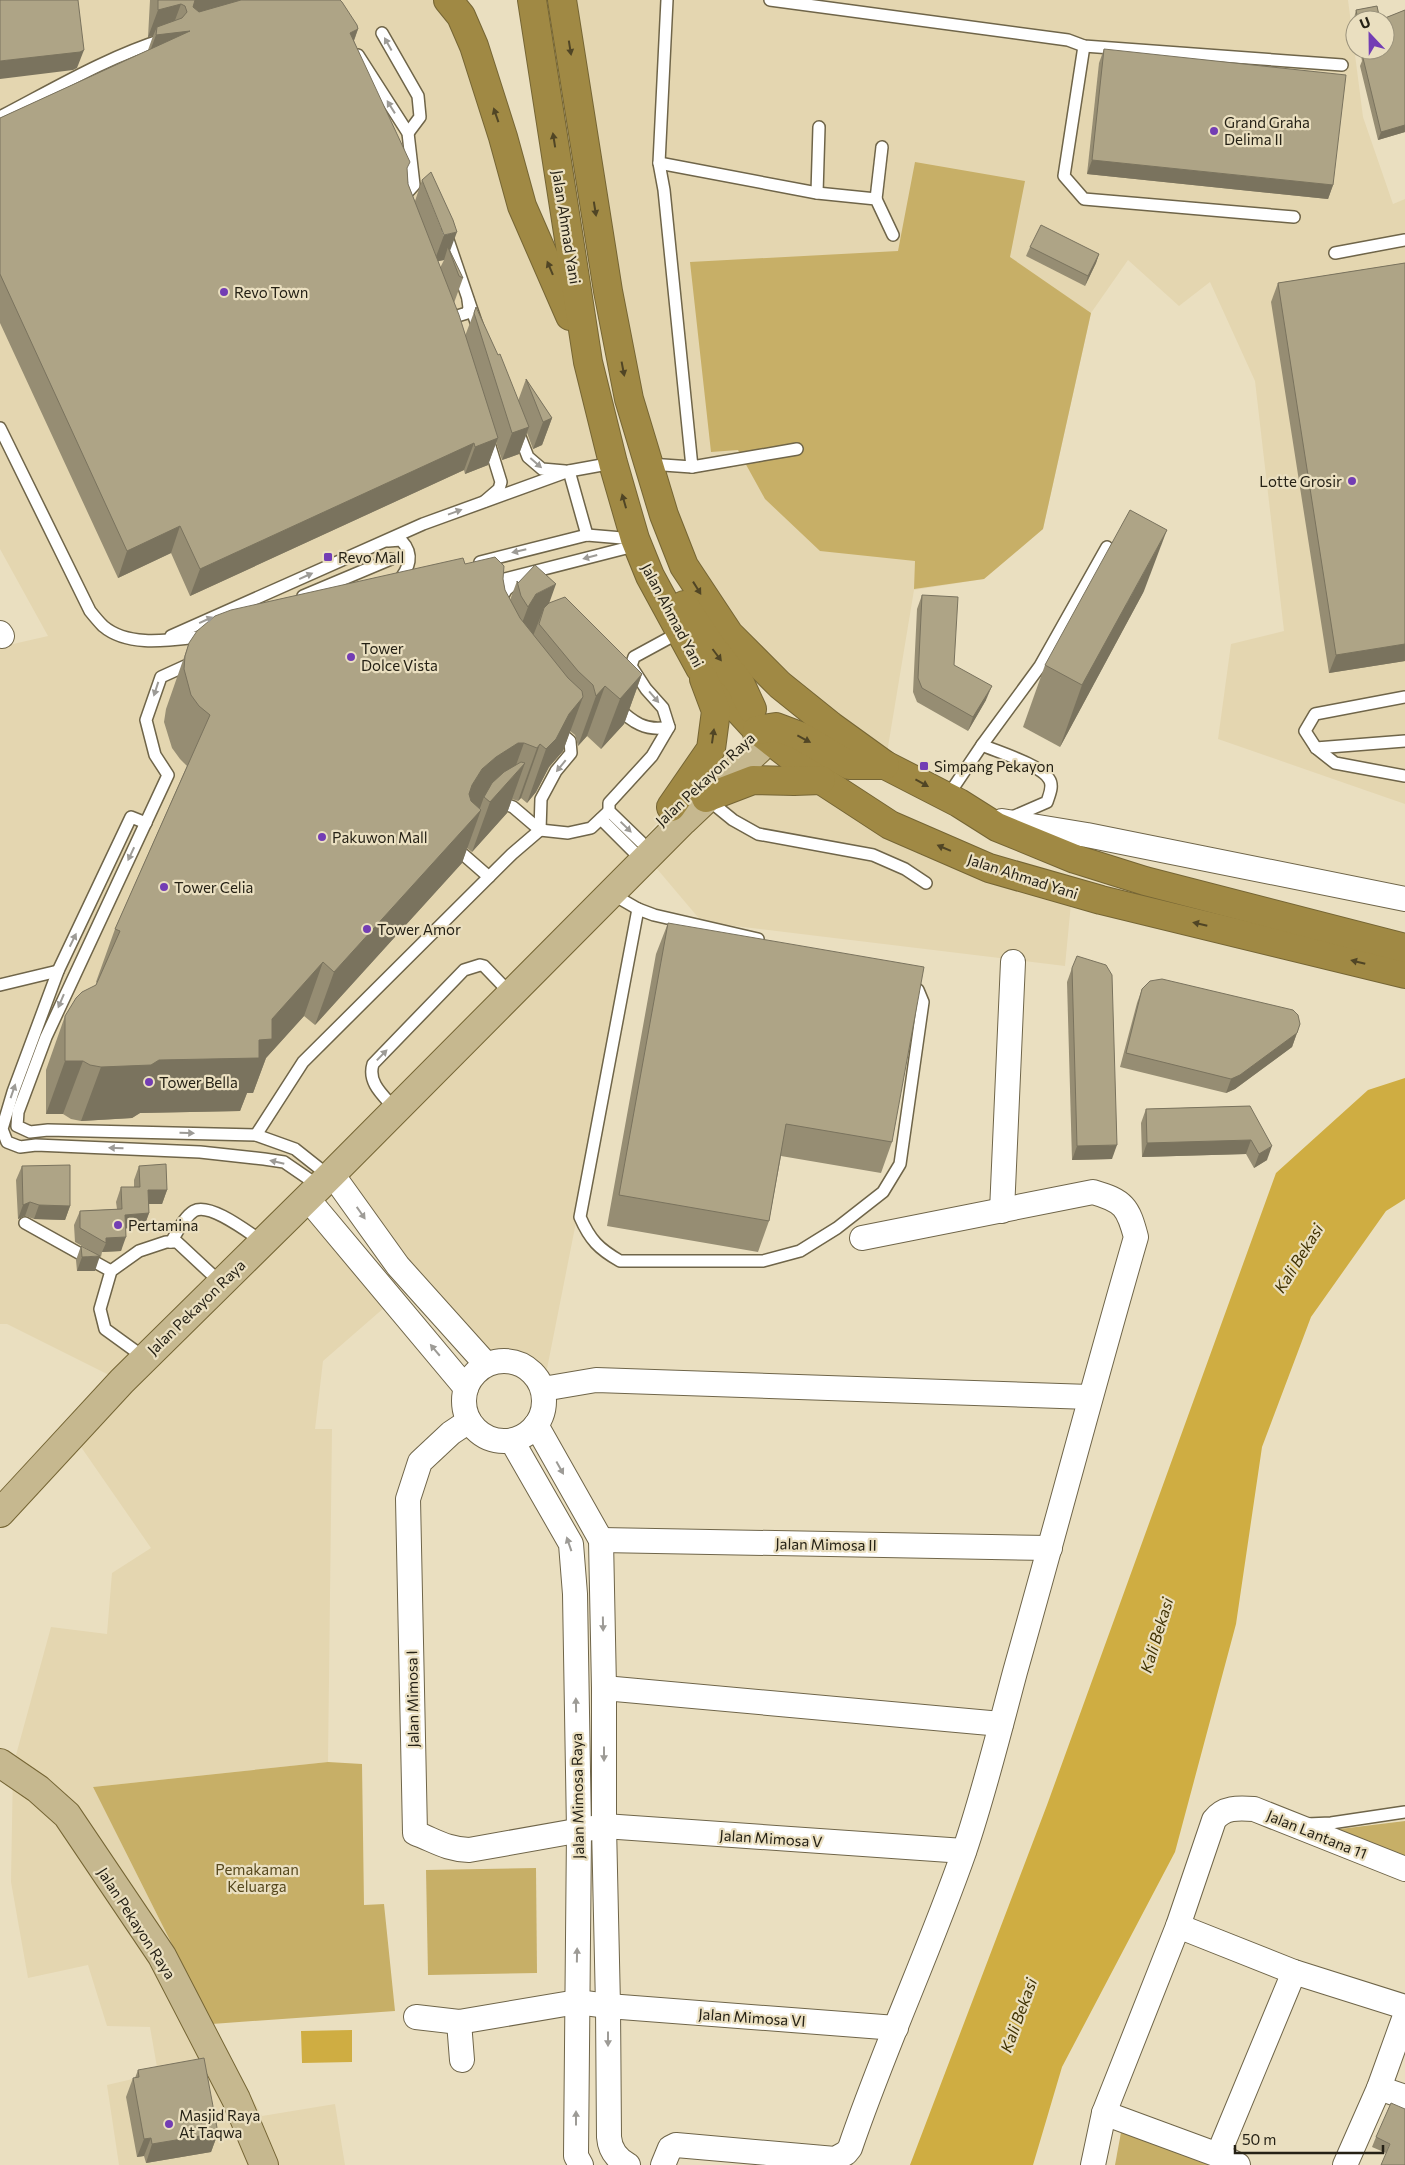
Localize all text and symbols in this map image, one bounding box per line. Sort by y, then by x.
north arrow [1345,10,1395,60]
text: U [1357,13,1373,32]
one-way arrow [384,36,392,51]
one-way arrow [566,41,574,57]
one-way arrow [386,100,396,113]
one-way arrow [492,107,500,122]
place label: Grand Graha Delima II [1224,113,1310,148]
marker: Grand Graha Delima II [1208,125,1220,137]
one-way arrow [549,132,557,148]
street label: Jalan Ahmad Yani [549,169,585,285]
one-way arrow [592,201,600,217]
one-way arrow [545,261,553,275]
place label: Revo Town [234,283,308,301]
marker: Revo Town [218,286,230,298]
one-way arrow [619,361,627,376]
one-way arrow [529,458,542,469]
place label: Lotte Grosir [1259,472,1342,490]
marker: Lotte Grosir [1346,475,1358,487]
one-way arrow [620,493,628,508]
one-way arrow [448,508,463,516]
one-way arrow [511,547,526,555]
place label: Revo Mall [338,548,404,566]
marker: Revo Mall [322,551,334,563]
one-way arrow [583,553,598,561]
street label: Jalan Ahmad Yani [638,560,708,670]
one-way arrow [299,572,313,580]
one-way arrow [693,581,702,594]
one-way arrow [199,616,213,624]
place label: Tower Dolce Vista [361,639,438,674]
one-way arrow [712,648,723,661]
marker: Tower Dolce Vista [345,651,357,663]
one-way arrow [152,682,160,697]
one-way arrow [648,691,659,704]
street label: Jalan Pekayon Raya [652,728,758,830]
one-way arrow [709,728,717,744]
one-way arrow [797,734,810,743]
place label: Simpang Pekayon [934,757,1054,775]
one-way arrow [555,759,566,772]
marker: Simpang Pekayon [918,760,930,772]
one-way arrow [915,779,929,787]
one-way arrow [619,821,631,833]
place label: Pakuwon Mall [332,828,428,846]
marker: Pakuwon Mall [316,831,328,843]
one-way arrow [937,844,951,852]
one-way arrow [127,847,135,861]
street label: Jalan Ahmad Yani [965,850,1081,902]
place label: Tower Celia [174,878,253,896]
marker: Tower Celia [158,881,170,893]
place label: Tower Amor [377,920,461,938]
one-way arrow [1192,920,1207,928]
marker: Tower Amor [361,923,373,935]
one-way arrow [69,933,77,947]
one-way arrow [1350,958,1365,966]
one-way arrow [57,994,65,1008]
one-way arrow [376,1050,388,1062]
place label: Tower Bella [159,1073,238,1091]
marker: Tower Bella [143,1076,155,1088]
one-way arrow [10,1083,18,1098]
one-way arrow [179,1129,195,1137]
one-way arrow [108,1144,124,1152]
one-way arrow [270,1158,285,1166]
one-way arrow [355,1207,365,1220]
place label: Pertamina [128,1216,198,1234]
marker: Pertamina [112,1219,124,1231]
water label: Kali Bekasi [1269,1219,1327,1296]
street label: Jalan Pekayon Raya [143,1256,249,1358]
one-way arrow [429,1344,440,1357]
one-way arrow [556,1461,564,1475]
street label: Jalan Mimosa II [775,1534,877,1554]
one-way arrow [565,1536,572,1551]
water label: Kali Bekasi [1136,1594,1177,1675]
one-way arrow [599,1616,607,1632]
street label: Jalan Mimosa I [402,1650,422,1748]
one-way arrow [572,1697,580,1713]
street label: Jalan Mimosa Raya [567,1733,587,1859]
one-way arrow [600,1747,608,1763]
street label: Jalan Lantana 11 [1264,1806,1370,1862]
street label: Jalan Mimosa V [719,1825,823,1851]
park label: Pemakaman Keluarga [215,1860,299,1895]
street label: Jalan Pekayon Raya [94,1864,180,1982]
one-way arrow [573,1947,581,1963]
water label: Kali Bekasi [996,1975,1040,2055]
street label: Jalan Mimosa VI [698,2004,806,2030]
one-way arrow [604,2032,612,2048]
place label: Masjid Raya At Taqwa [179,2106,260,2141]
one-way arrow [572,2109,580,2125]
marker: Masjid Raya At Taqwa [163,2118,175,2130]
scale bar [1235,2122,1382,2154]
text: 50 m [1242,2130,1276,2148]

